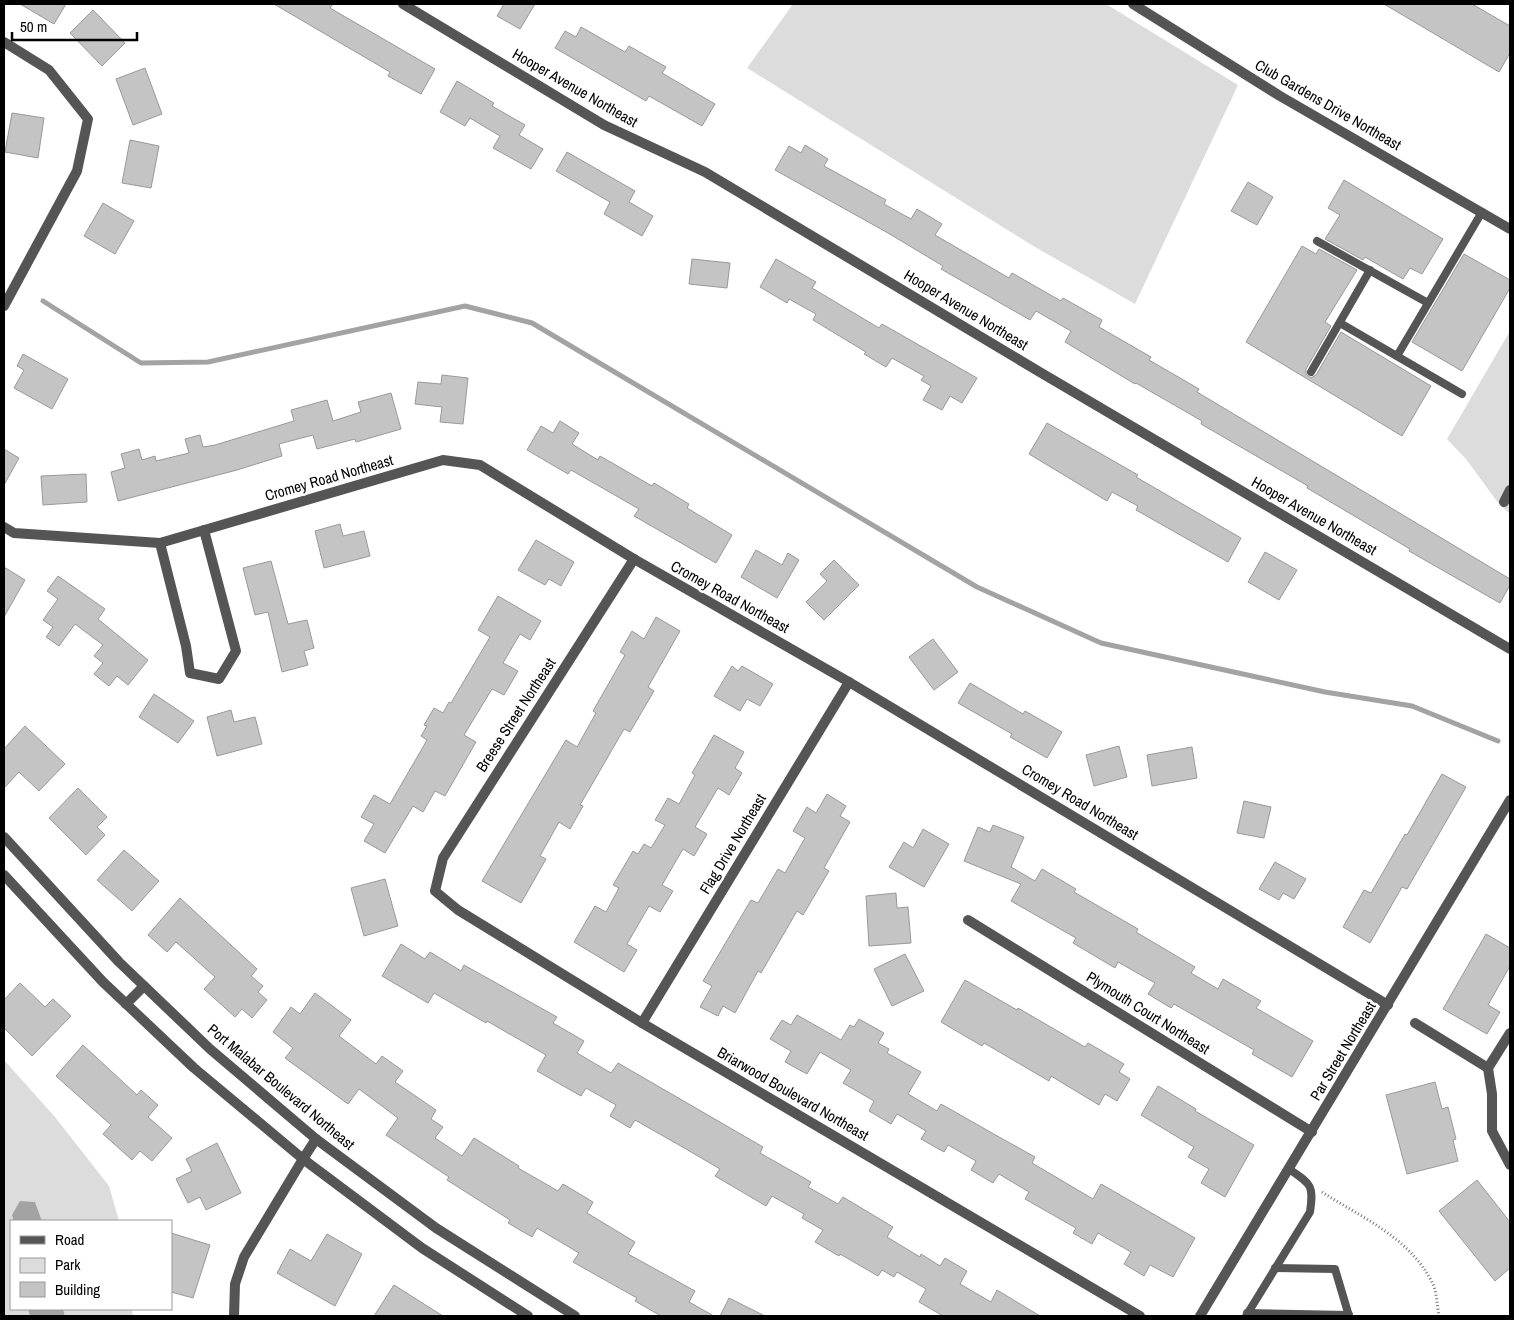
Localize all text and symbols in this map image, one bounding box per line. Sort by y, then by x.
scale bar [12,10,138,42]
text: 50 m [20,16,47,37]
street label: Hooper Avenue Northeast [509,43,642,132]
street label: Club Gardens Drive Northeast [1251,54,1406,155]
street label: Hooper Avenue Northeast [900,264,1033,355]
street label: Cromey Road Northeast [262,449,396,506]
street label: Hooper Avenue Northeast [1248,471,1381,560]
street label: Cromey Road Northeast [667,555,794,638]
street label: Breese Street Northeast [471,653,561,776]
street label: Cromey Road Northeast [1018,758,1143,845]
street label: Flag Drive Northeast [694,789,771,898]
street label: Plymouth Court Northeast [1083,966,1214,1059]
street label: Par Street Northeast [1305,997,1381,1104]
street label: Port Malabar Boulevard Northeast [203,1019,360,1155]
street label: Briarwood Boulevard Northeast [714,1042,873,1146]
legend [10,1220,172,1310]
text: Road [55,1229,84,1250]
text: Park [55,1254,81,1275]
text: Building [55,1279,100,1300]

